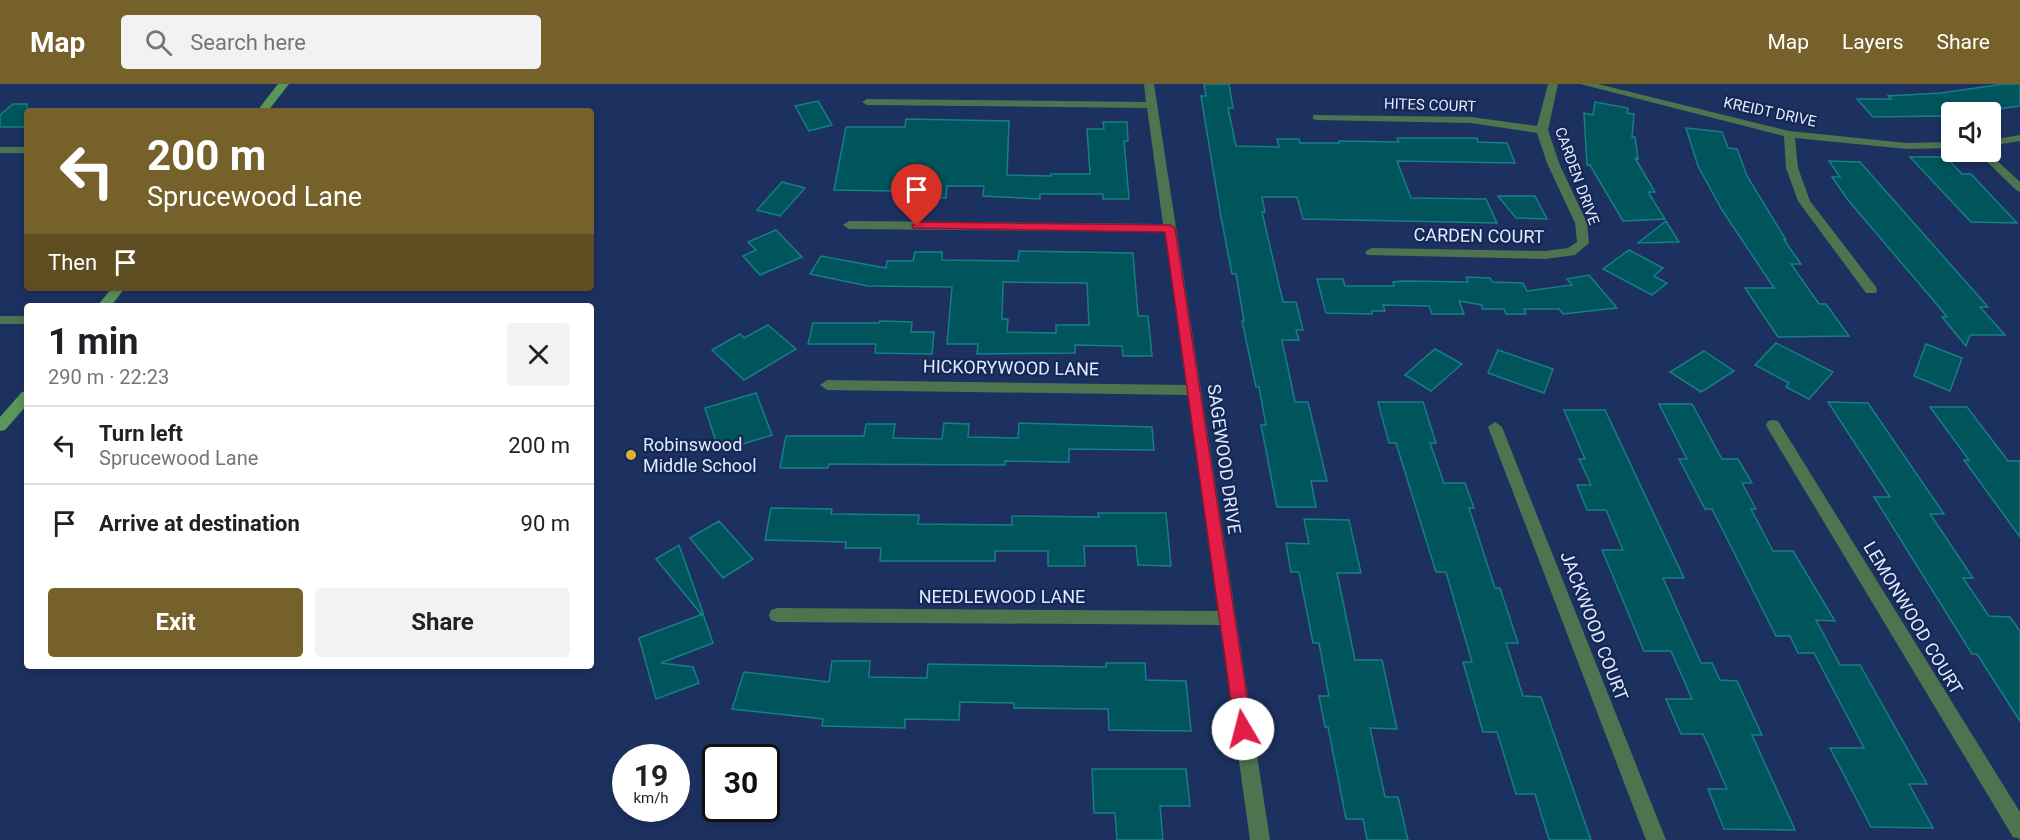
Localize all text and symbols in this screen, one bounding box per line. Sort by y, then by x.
search box [121,15,541,69]
text: Map [30,26,85,59]
icon: search [142,26,175,59]
text: Search here [190,30,306,55]
text: Map [1767,30,1809,54]
text: Layers [1842,30,1903,54]
text: Share [1936,30,1990,54]
street label: KREIDT DRIVE [1722,93,1819,131]
street label: HITES COURT [1384,94,1476,116]
map controls [1941,102,2001,162]
button: sound [1941,102,2001,162]
street label: CARDEN DRIVE [1551,125,1603,228]
text: 200 m [147,131,266,180]
icon: left [48,132,126,210]
pin [891,164,942,226]
icon: arrive [900,173,933,206]
text: Sprucewood Lane [147,181,362,213]
street label: CARDEN COURT [1413,224,1545,247]
icon: arrive [109,246,142,279]
text: Then [48,250,97,275]
text: 1 min [48,321,139,363]
button: close [507,323,570,386]
street label: HICKORYWOOD LANE [923,355,1099,380]
text: 290 m · 22:23 [48,365,169,389]
street label: SAGEWOOD DRIVE [1204,383,1245,535]
text: Turn left [99,421,183,446]
icon: left [48,429,81,462]
text: 200 m [508,433,570,458]
place label: Robinswood Middle School [643,434,757,476]
text: Sprucewood Lane [99,446,258,470]
marker: Robinswood Middle School [624,448,638,462]
icon: arrive [48,507,81,540]
text: Arrive at destination [99,511,300,536]
text: 90 m [521,511,570,536]
street label: LEMONWOOD COURT [1859,537,1968,698]
street label: JACKWOOD COURT [1556,548,1633,704]
street label: NEEDLEWOOD LANE [919,586,1085,607]
button: Exit [48,588,303,657]
button: Share [315,588,570,657]
position arrow [1211,697,1275,761]
speed limit sign: 30 [702,744,780,822]
text: 19 [634,758,668,793]
text: km/h [633,789,669,807]

